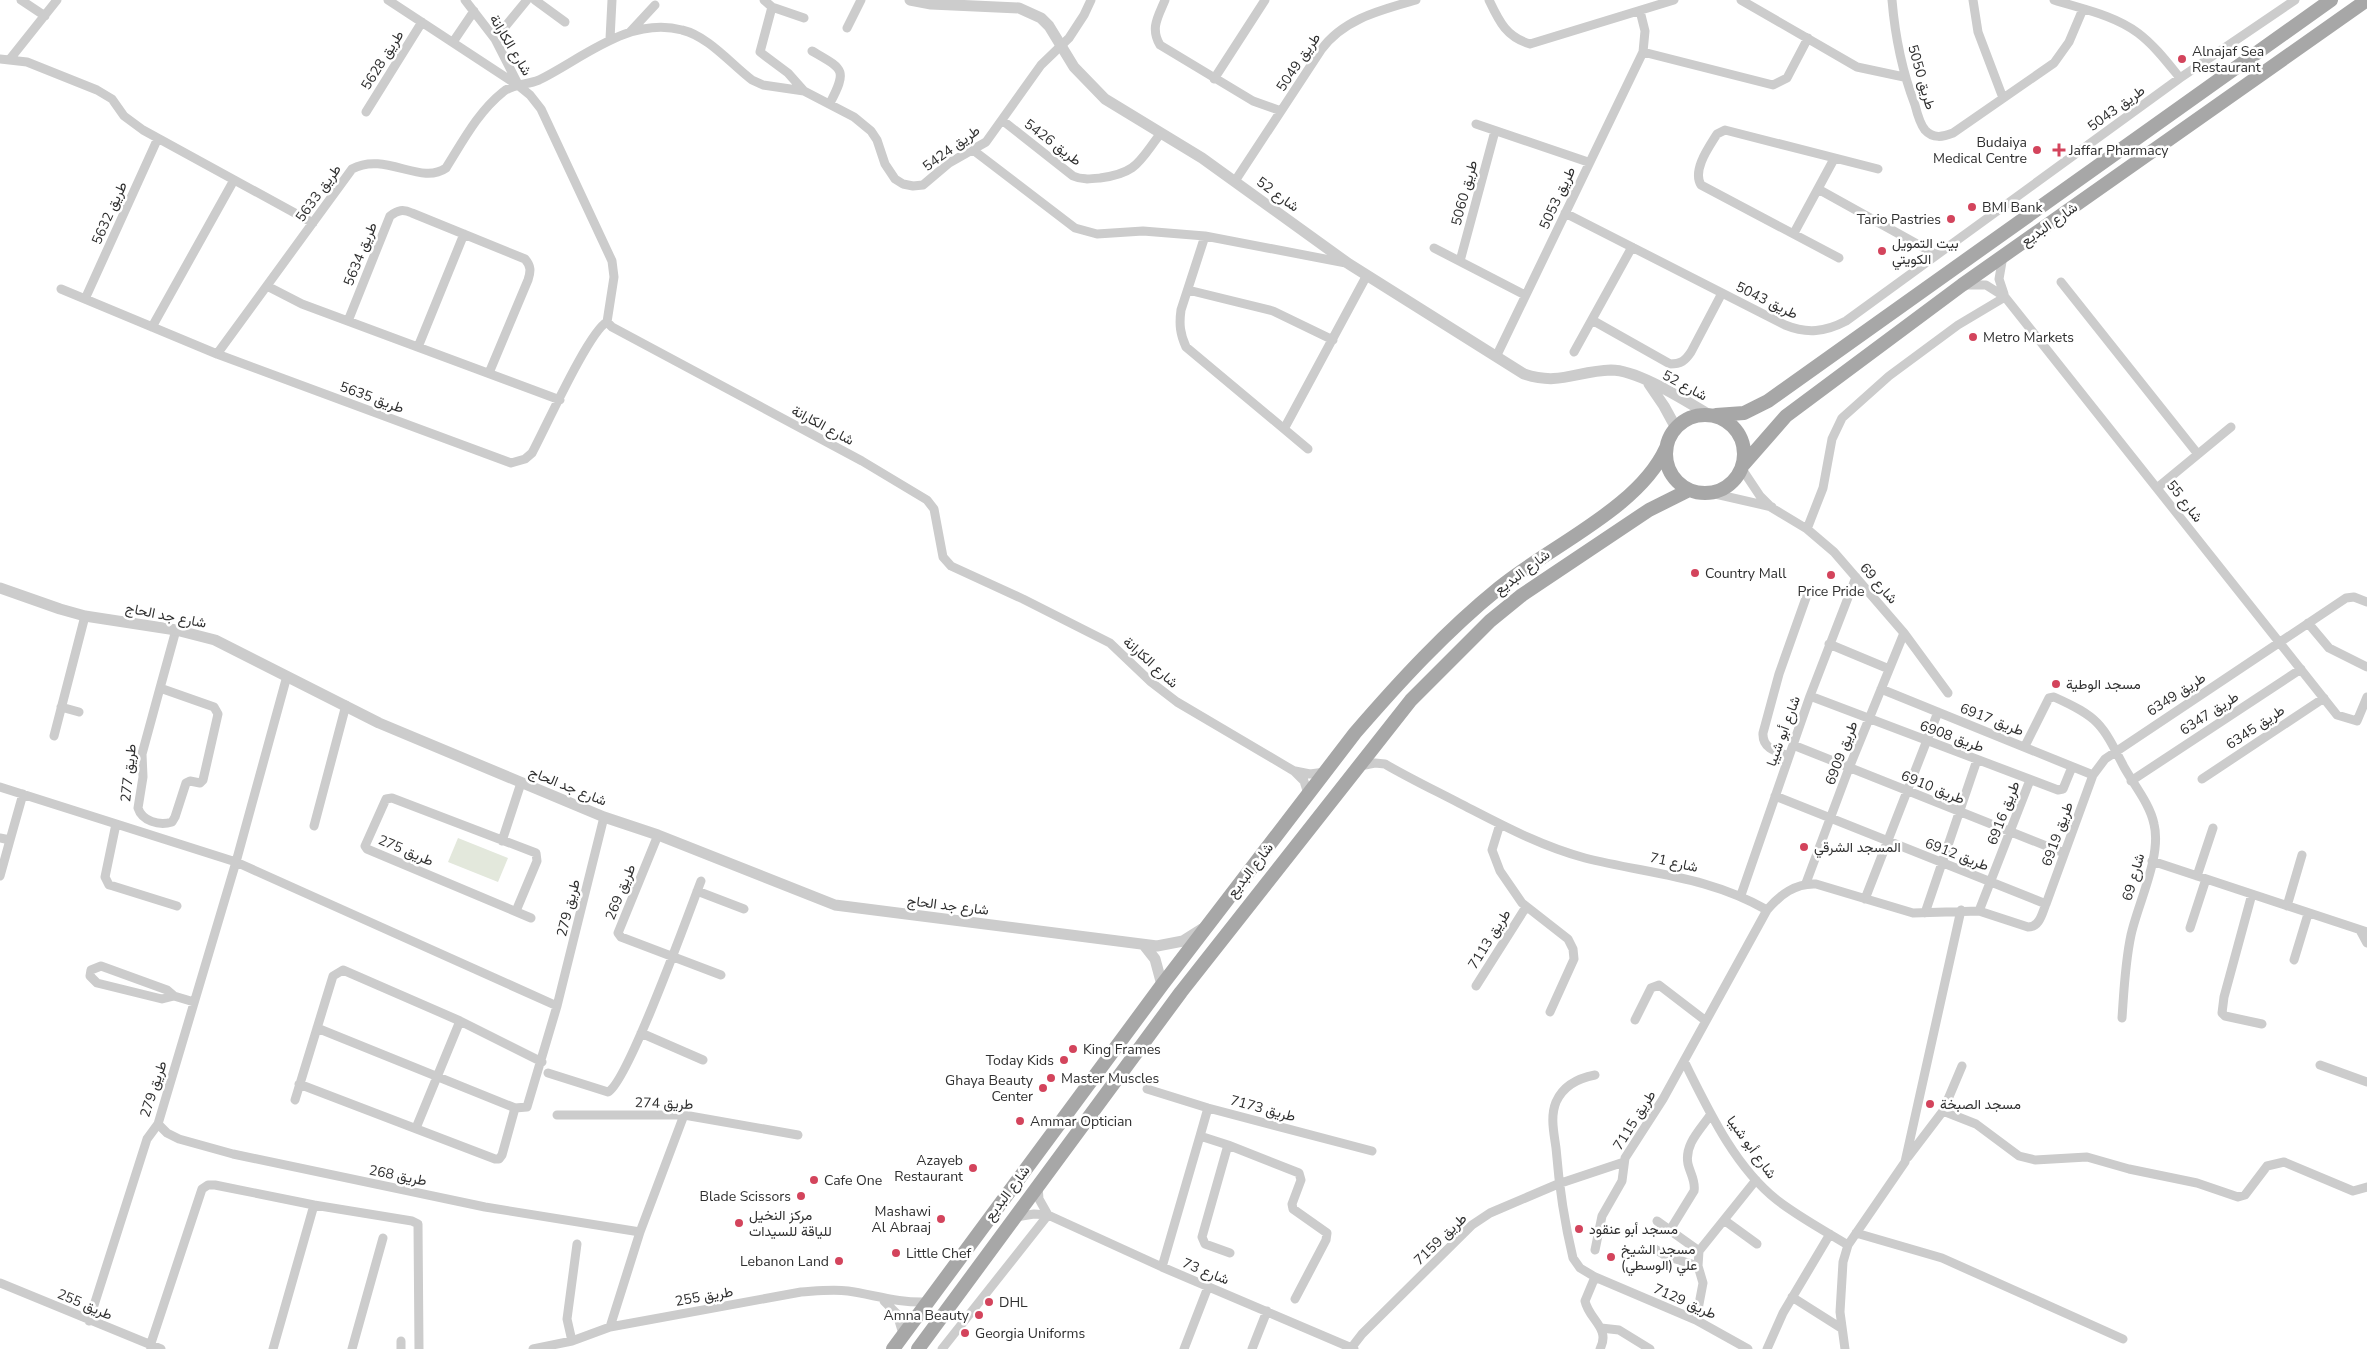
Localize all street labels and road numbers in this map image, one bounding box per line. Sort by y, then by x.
street label: شارع الكارانة [484,11,536,80]
street label: طريق 5628 [357,27,408,94]
street label: طريق 5049 [1272,29,1325,95]
street label: طريق 5050 [1903,42,1940,112]
street label: طريق 5043 [2084,81,2149,136]
street label: طريق 5426 [1020,115,1085,170]
street label: طريق 5424 [919,121,984,176]
street label: طريق 5060 [1447,158,1482,228]
street label: طريق 5633 [291,161,346,226]
street label: طريق 5053 [1535,164,1580,233]
street label: شارع 52 [1252,172,1303,217]
street label: طريق 5632 [87,179,132,248]
street label: شارع البديع [2017,198,2082,252]
street label: طريق 5634 [339,220,382,289]
street label: طريق 5043 [1733,277,1801,324]
street label: شارع 52 [1658,366,1711,406]
street label: طريق 5635 [337,377,407,418]
street label: شارع الكارانة [788,401,857,451]
street label: شارع 55 [2161,476,2207,527]
street label: شارع البديع [1491,545,1555,600]
street label: شارع 69 [1855,559,1902,609]
street label: شارع جد الحاج [124,598,208,634]
street label: شارع الكارانة [1118,632,1182,693]
street label: طريق 6349 [2143,668,2209,721]
street label: طريق 6347 [2176,687,2242,740]
street label: شارع أبو شيبا [1762,693,1806,769]
street label: طريق 6917 [1957,699,2026,740]
street label: طريق 6345 [2222,701,2288,754]
street label: طريق 6908 [1917,716,1987,757]
street label: طريق 6909 [1821,719,1862,788]
street label: طريق 277 [116,743,141,803]
street label: شارع جد الحاج [526,762,609,812]
street label: طريق 6910 [1898,766,1967,809]
street label: طريق 6916 [1983,779,2024,848]
street label: طريق 6919 [2037,799,2078,869]
street label: طريق 275 [375,830,436,871]
street label: طريق 6912 [1922,834,1991,875]
street label: شارع البديع [1223,839,1279,902]
street label: شارع 71 [1648,848,1700,878]
street label: شارع 69 [2118,851,2150,903]
street label: طريق 269 [601,862,640,923]
street label: طريق 279 [552,877,585,939]
street label: شارع جد الحاج [906,891,990,921]
street label: طريق 7113 [1464,906,1515,973]
street label: طريق 279 [135,1058,172,1120]
street label: طريق 7115 [1609,1087,1660,1154]
street label: طريق 7173 [1228,1091,1298,1126]
street label: طريق 274 [634,1093,694,1114]
street label: شارع أبو شيبا [1721,1112,1781,1183]
street label: طريق 268 [367,1161,428,1190]
street label: شارع البديع [980,1162,1035,1226]
street label: طريق 7159 [1410,1209,1471,1269]
street label: شارع 73 [1179,1254,1232,1290]
street label: طريق 7129 [1650,1279,1719,1324]
street label: طريق 255 [674,1282,735,1311]
street label: طريق 255 [54,1284,115,1325]

